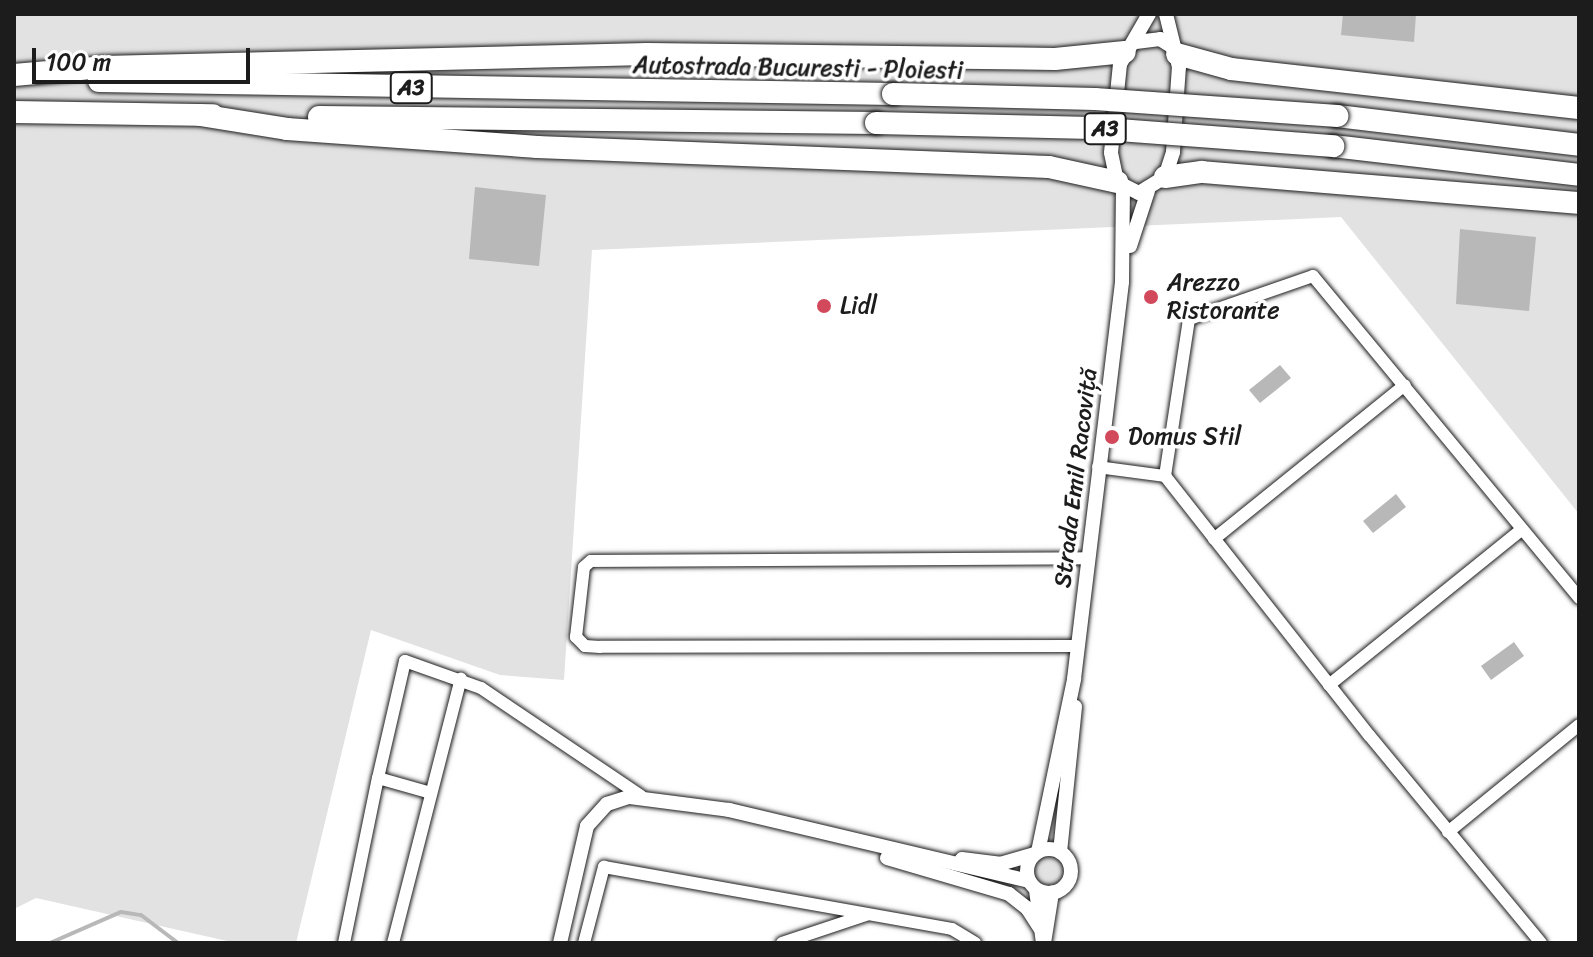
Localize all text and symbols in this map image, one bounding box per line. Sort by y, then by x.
scale bar [36,32,254,82]
text: 100 m [46,41,111,83]
street label: Autostrada Bucuresti - Ploiesti [633,51,963,85]
road number: A3 [389,70,433,106]
road number: A3 [1083,111,1127,147]
place label: Arezzo Ristorante [1167,269,1280,325]
marker: Arezzo Ristorante [1142,288,1160,306]
place label: Lidl [840,292,877,320]
marker: Lidl [815,297,833,315]
street label: Strada Emil Racoviță [1048,367,1104,589]
place label: Domus Stil [1128,423,1242,451]
marker: Domus Stil [1103,428,1121,446]

